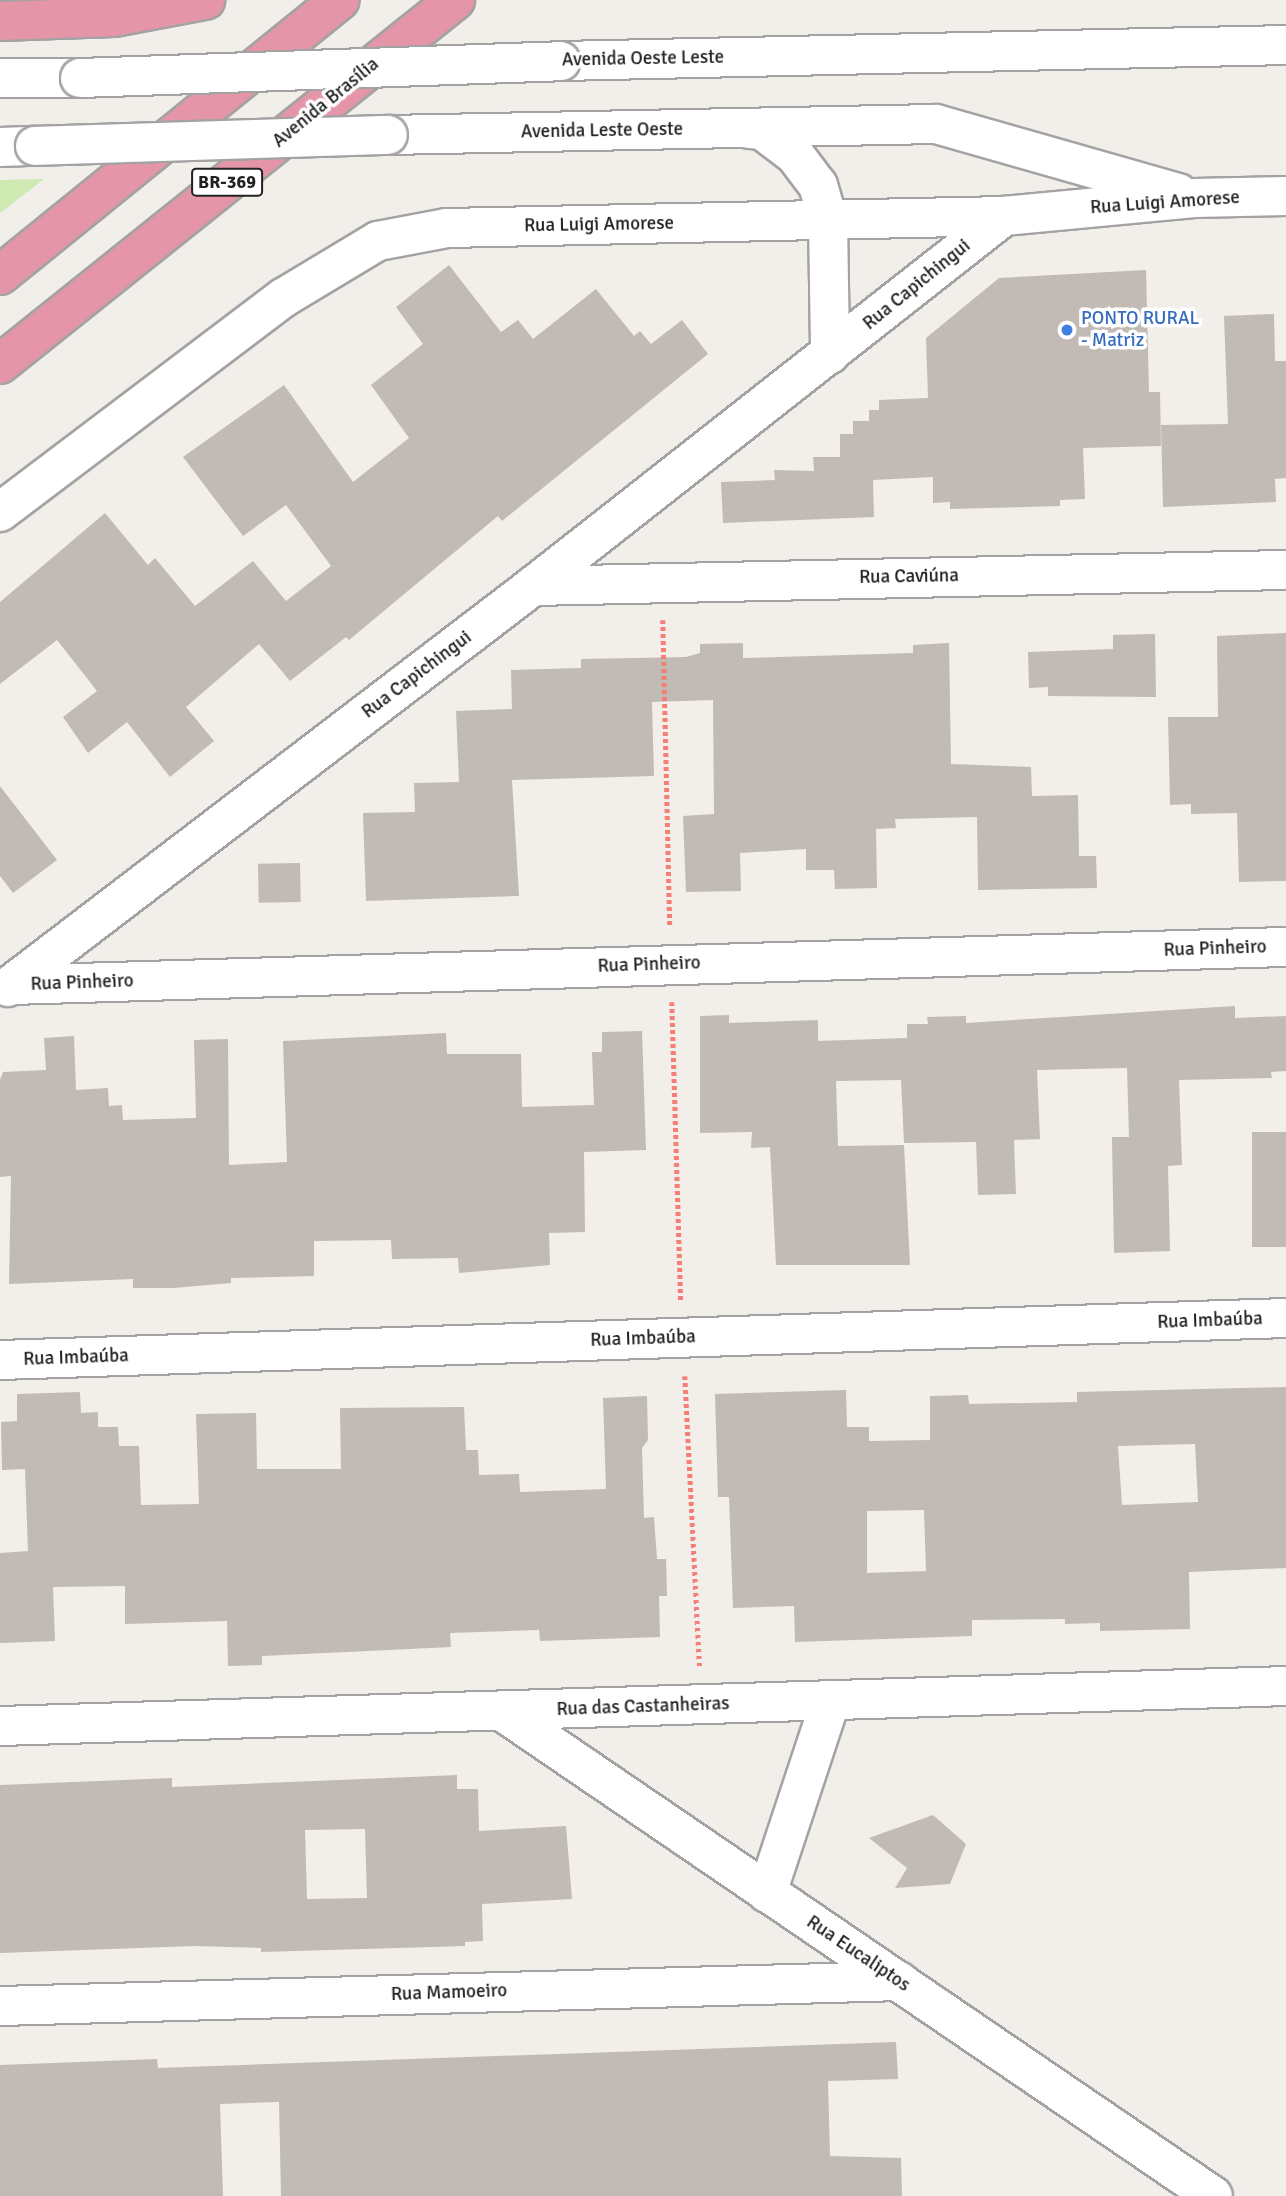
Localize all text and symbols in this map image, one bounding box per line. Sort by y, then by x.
street label: Avenida Oeste Leste [562,46,724,72]
street label: Avenida Brasília [268,53,384,153]
street label: Avenida Leste Oeste [521,118,683,144]
road number: BR-369 [190,168,264,196]
street label: Rua Luigi Amorese [1089,186,1241,220]
street label: Rua Luigi Amorese [524,212,674,238]
street label: Rua Capichingui [859,235,975,335]
place label: PONTO RURAL - Matriz [1081,308,1199,352]
marker: PONTO RURAL - Matriz [1059,322,1075,338]
street label: Rua Caviúna [859,565,959,589]
street label: Rua Capichingui [358,626,476,724]
street label: Rua Pinheiro [1163,936,1267,962]
street label: Rua Pinheiro [597,952,701,978]
street label: Rua Pinheiro [30,970,134,996]
street label: Rua Imbaúba [1157,1308,1263,1334]
street label: Rua Imbaúba [590,1326,696,1352]
street label: Rua Imbaúba [23,1345,129,1371]
street label: Rua das Castanheiras [556,1693,730,1721]
street label: Rua Eucaliptos [802,1911,914,1997]
street label: Rua Mamoeiro [390,1980,508,2006]

